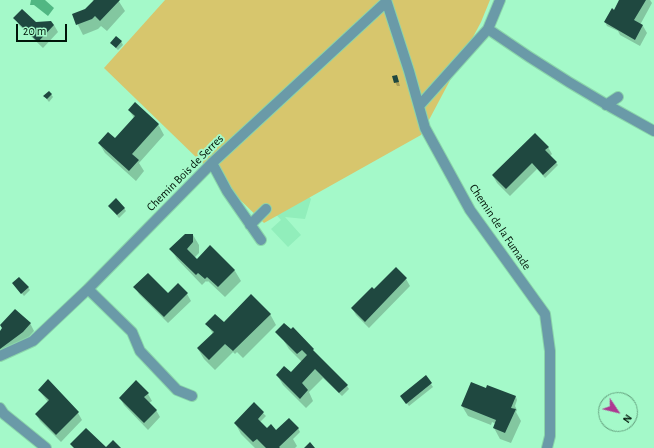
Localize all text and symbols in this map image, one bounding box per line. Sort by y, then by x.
scale bar [18,16,69,42]
text: 20 m [23,25,46,37]
street label: Chemin Bois de Serres [144,132,226,214]
street label: Chemin de la Fumade [466,181,534,273]
north arrow [598,392,638,432]
text: N [621,412,634,425]

